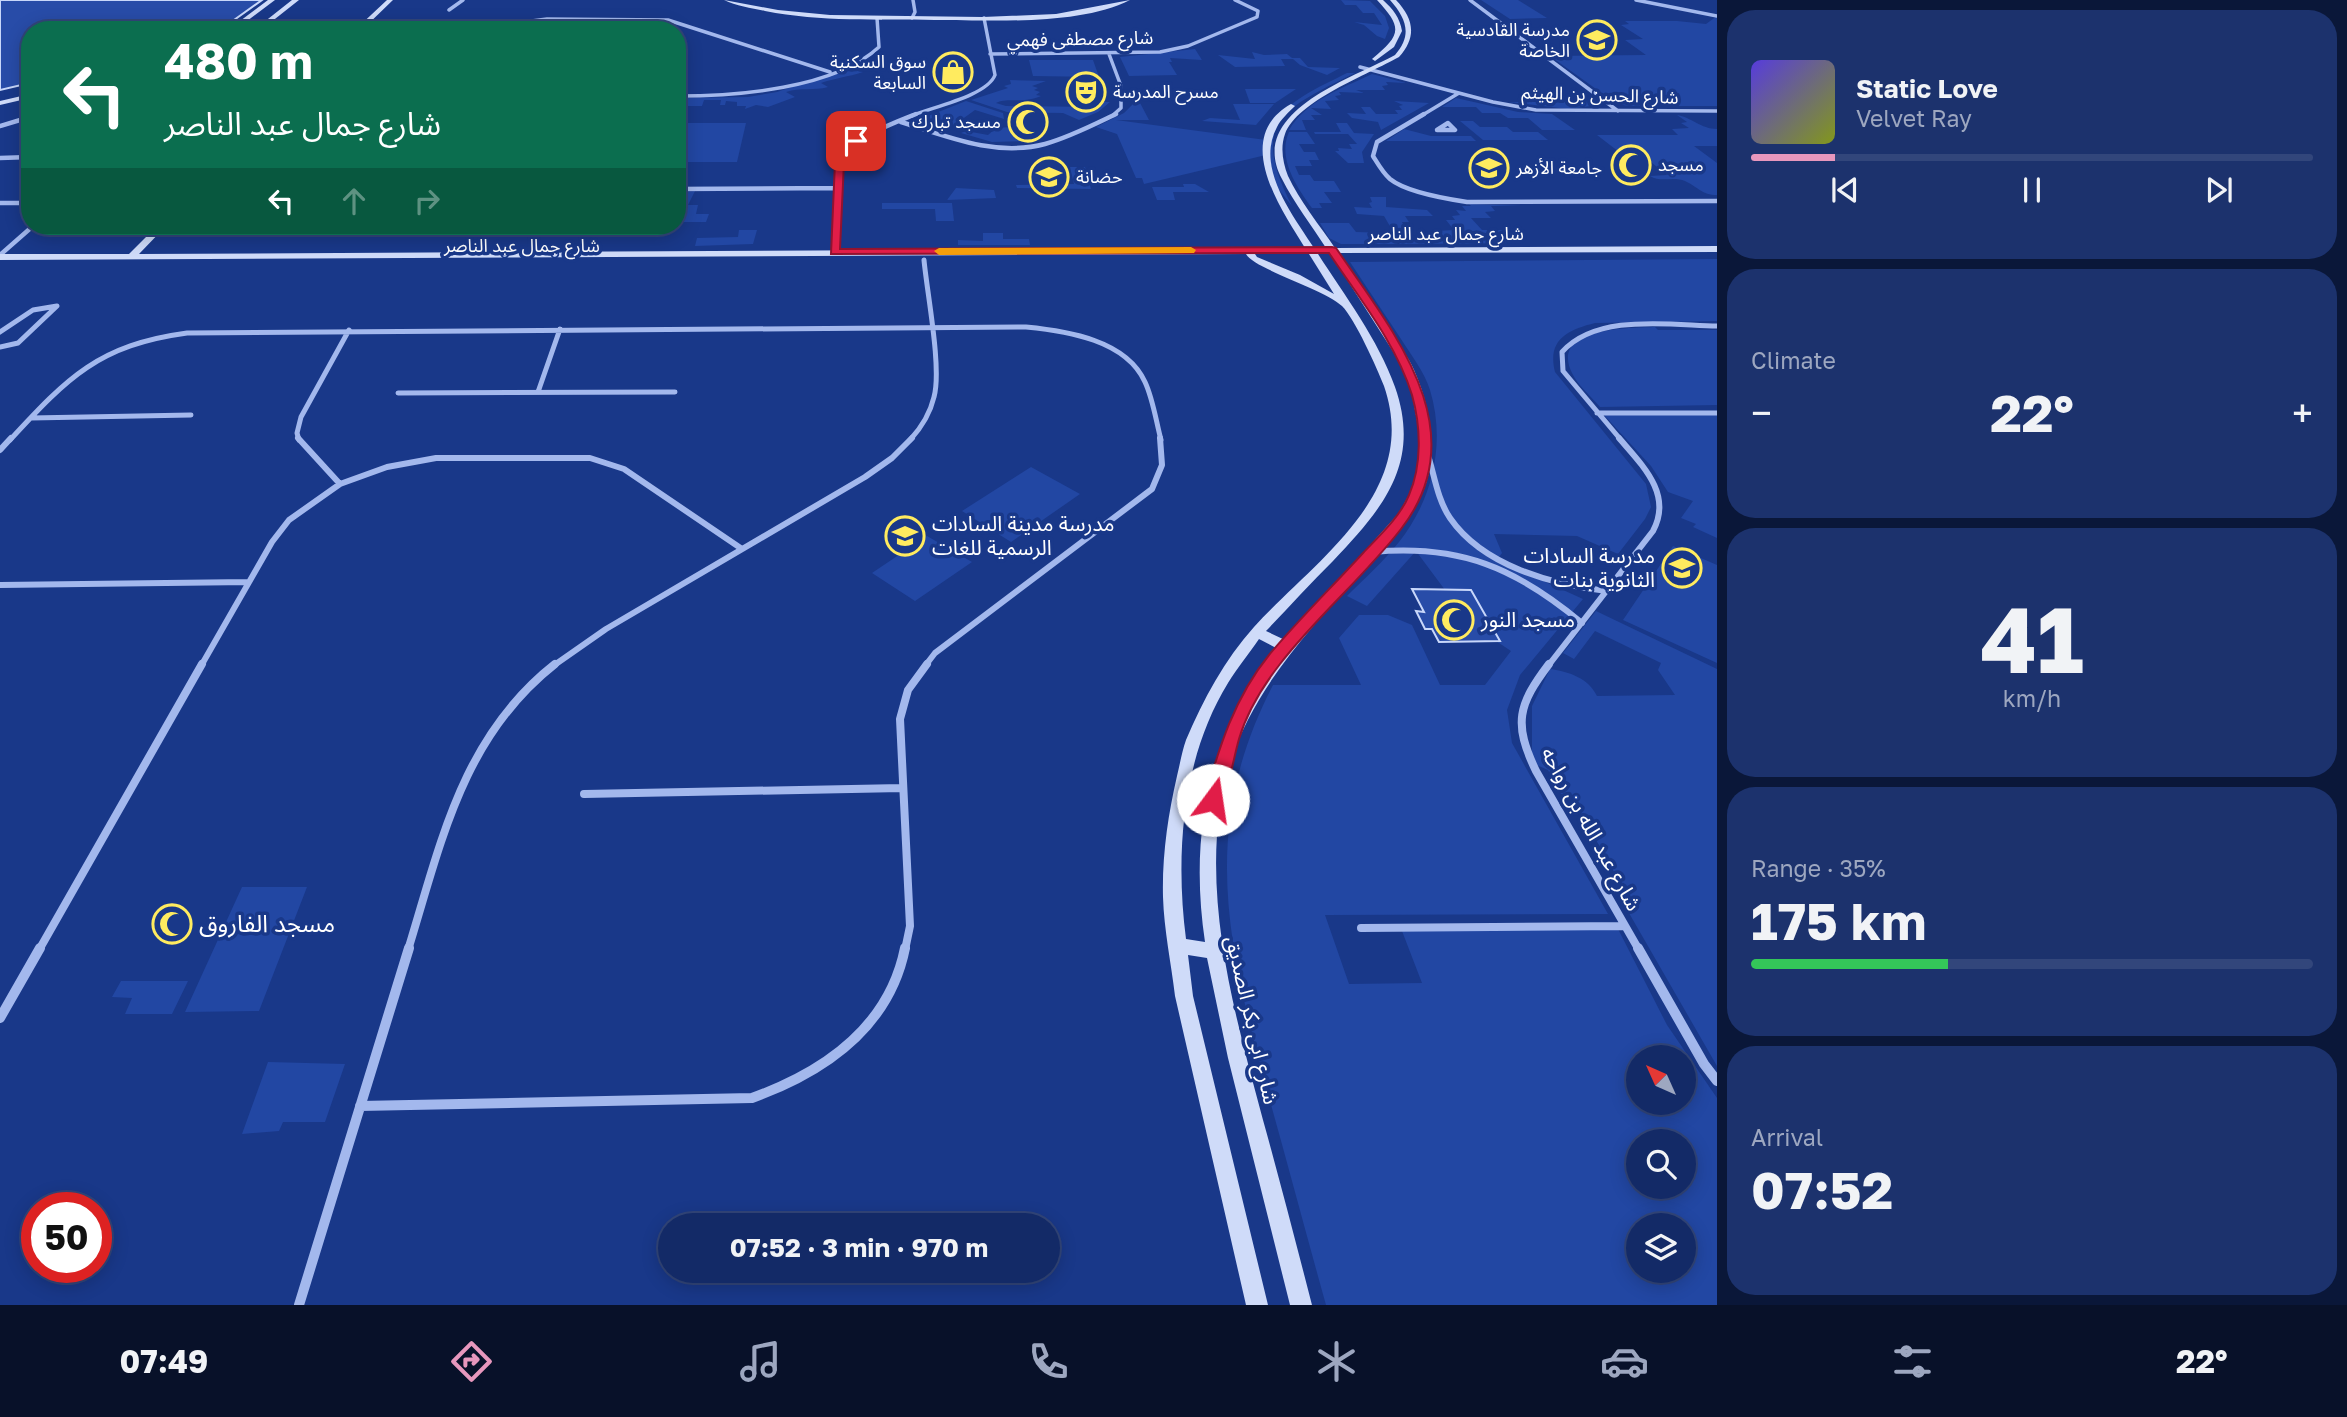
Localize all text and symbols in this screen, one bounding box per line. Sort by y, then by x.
place label: مدرسة القادسية الخاصة [1456,18,1570,61]
school or university icon: مدرسة القادسية الخاصة [1576,19,1618,61]
street label: شارع مصطفى فهمي [1007,26,1153,54]
text: 480 m [164,31,313,90]
icon: left [49,49,140,140]
place label: سوق السكنية السابعة [830,50,926,93]
shop icon: سوق السكنية السابعة [932,51,974,93]
theatre icon: مسرح المدرسة [1065,71,1107,113]
text: Static Love [1856,73,1998,104]
place label: مسرح المدرسة [1113,80,1219,105]
street label: شارع الحسن بن الهيثم [1521,80,1679,112]
mosque icon: مسجد تبارك [1007,101,1049,143]
text: شارع جمال عبد الناصر [164,104,441,142]
text: Velvet Ray [1856,104,1972,132]
place label: مسجد تبارك [912,110,1001,133]
pin [826,111,886,171]
icon: arrive [837,122,875,160]
mosque icon: مسجد [1610,144,1652,186]
school or university icon: جامعة الأزهر [1468,147,1510,189]
place label: مسجد [1658,153,1704,175]
school or university icon: حضانة [1028,156,1070,198]
place label: جامعة الأزهر [1515,156,1602,179]
place label: حضانة [1076,165,1123,187]
icon: previous [1826,171,1864,209]
icon: pause [2013,171,2051,209]
icon: next [2200,171,2238,209]
icon: left [262,182,300,220]
icon: ahead [335,182,373,220]
icon: right [408,182,446,220]
street label: شارع جمال عبد الناصر [1367,222,1524,248]
street label: شارع جمال عبد الناصر [443,234,600,260]
text: Climate [1751,346,1836,374]
text: 22° [1990,381,2074,443]
text: − [1751,390,1772,435]
text: + [2292,390,2313,435]
place label: مدرسة مدينة السادات الرسمية للغات [932,510,1115,560]
school or university icon: مدرسة مدينة السادات الرسمية للغات [884,515,926,557]
place label: مدرسة السادات الثانوية بنات [1524,542,1655,592]
school or university icon: مدرسة السادات الثانوية بنات [1661,547,1703,589]
text: 41 [1980,584,2084,693]
mosque icon: مسجد النور [1433,599,1475,641]
place label: مسجد النور [1480,606,1575,632]
text: km/h [2003,684,2061,712]
street label: شارع عبد الله بن رواحه [1533,742,1648,917]
position arrow [1176,763,1250,837]
text: Range · 35% [1751,854,1886,882]
text: 175 km [1751,889,1927,951]
mosque icon: مسجد الفاروق [151,903,193,945]
place label: مسجد الفاروق [199,908,335,938]
street label: شارع ابى بكر الصديق [1218,933,1285,1107]
north arrow [1626,1045,1696,1115]
map controls [1626,1045,1696,1283]
text: Arrival [1751,1123,1823,1151]
button: search [1626,1129,1696,1199]
text: 07:52 [1751,1158,1893,1220]
speed limit sign: 50 [21,1192,112,1283]
button: layers [1626,1213,1696,1283]
text: 07:52 · 3 min · 970 m [730,1232,988,1263]
icon: directions [447,1337,496,1386]
icon: music [736,1337,785,1386]
icon: phone [1024,1337,1073,1386]
icon: climate [1312,1337,1361,1386]
icon: car [1600,1337,1649,1386]
icon: filters [1888,1337,1937,1386]
text: 07:49 [120,1342,208,1380]
text: 22° [2176,1342,2227,1380]

